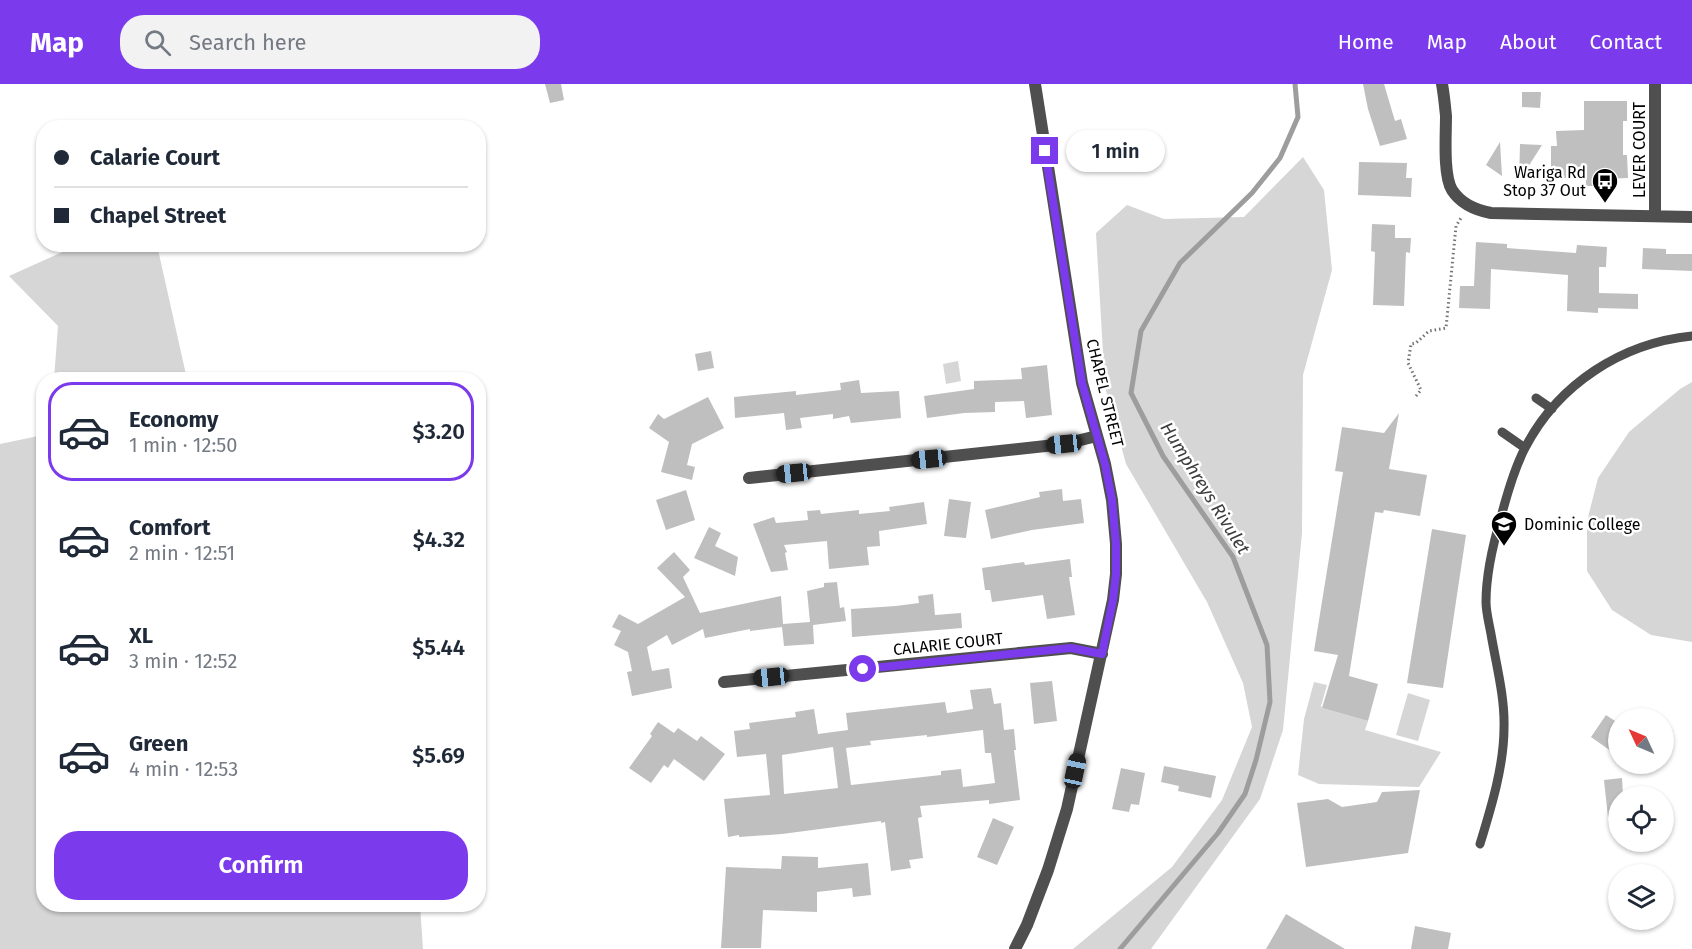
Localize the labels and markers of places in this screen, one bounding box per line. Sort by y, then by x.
place label: Wariga Rd Stop 37 Out [1503,163,1586,200]
bus stop icon: Wariga Rd Stop 37 Out [1590,166,1620,204]
school or university icon: Dominic College [1489,509,1519,547]
place label: Dominic College [1524,515,1640,534]

